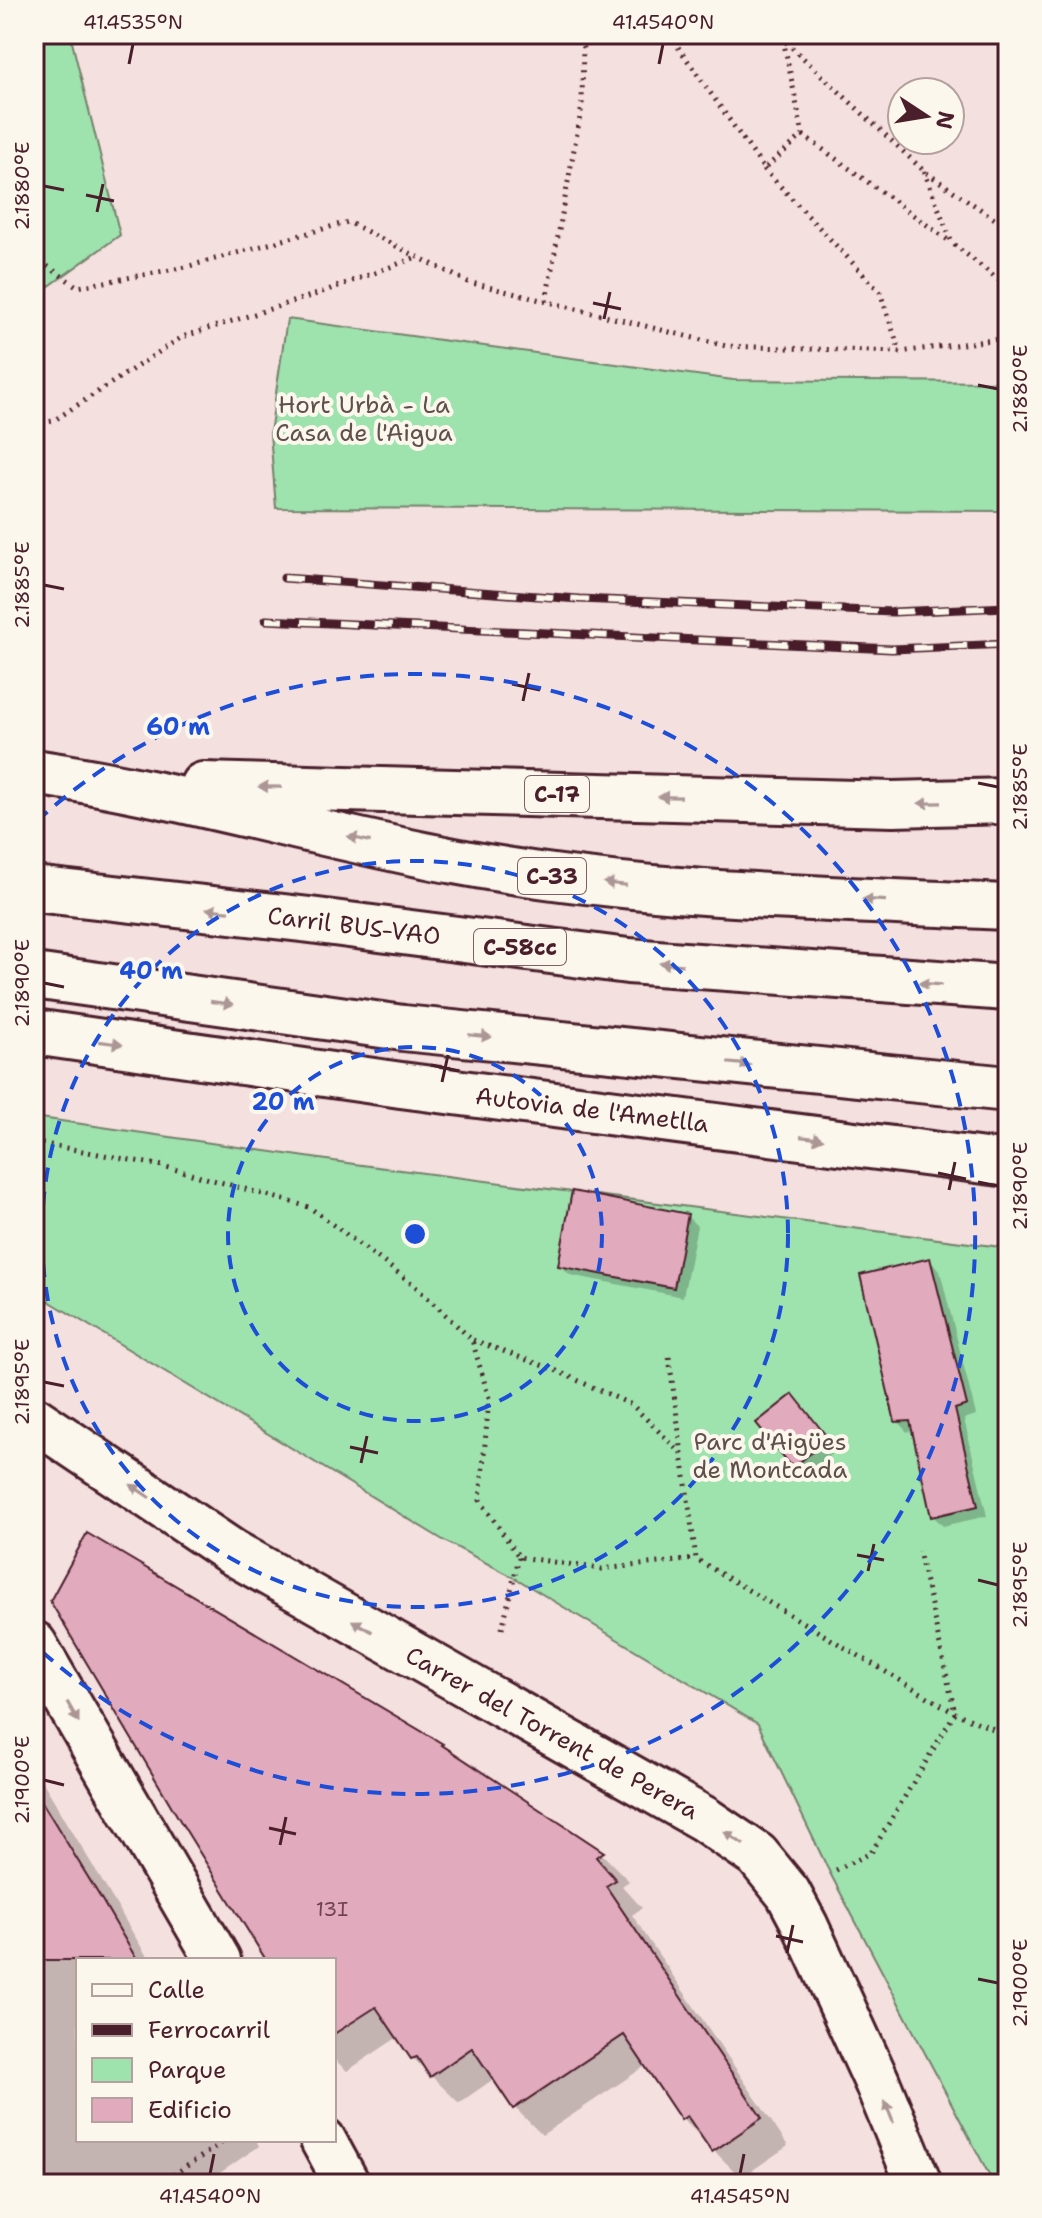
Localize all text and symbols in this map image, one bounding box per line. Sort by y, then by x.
text: 41.4535°N [83,9,183,35]
text: 41.4540°N [612,9,714,35]
north arrow [886,76,966,156]
text: N [929,109,961,132]
text: 2.1880°E [9,141,35,231]
text: 2.1880°E [1007,344,1033,434]
park label: Hort Urbà - La Casa de l'Aigua [275,389,453,449]
text: 2.1885°E [9,541,35,629]
text: 60 m [146,711,210,743]
text: 2.1885°E [1007,743,1033,831]
road number: C-17 [525,776,589,812]
one-way arrow [257,780,282,793]
one-way arrow [657,791,682,804]
one-way arrow [917,797,942,810]
one-way arrow [346,832,371,845]
road number: C-33 [518,858,586,894]
one-way arrow [602,877,627,890]
one-way arrow [861,894,886,907]
street label: Carril BUS-VAO [266,900,442,952]
one-way arrow [205,903,230,916]
road number: C-58cc [474,929,566,965]
text: 2.1890°E [9,939,35,1027]
text: 40 m [119,955,183,987]
one-way arrow [658,957,683,970]
one-way arrow [917,977,942,990]
one-way arrow [210,996,235,1009]
one-way arrow [468,1029,493,1042]
one-way arrow [99,1037,124,1050]
one-way arrow [726,1057,751,1070]
street label: Autovia de l'Ametlla [474,1080,710,1140]
text: 20 m [251,1086,315,1118]
one-way arrow [800,1132,825,1145]
text: 2.1890°E [1007,1142,1033,1230]
centre of rings [401,1220,429,1248]
text: 2.1895°E [9,1338,35,1426]
park label: Parc d'Aigües de Montcada [693,1426,848,1486]
one-way arrow [129,1484,151,1498]
text: 2.1895°E [1007,1541,1033,1629]
one-way arrow [351,1619,373,1633]
street label: Carrer del Torrent de Perera [400,1639,704,1827]
one-way arrow [66,1701,80,1723]
text: 2.1900°E [9,1735,35,1825]
one-way arrow [723,1831,744,1846]
house number: 13I [316,1896,348,1922]
text: 2.1900°E [1007,1938,1033,2028]
legend [76,1958,336,2142]
text: Calle [148,1974,205,2006]
text: Ferrocarril [148,2014,271,2046]
text: Parque [148,2054,227,2086]
text: Edificio [148,2094,232,2126]
one-way arrow [883,2100,896,2124]
text: 41.4540°N [159,2183,261,2209]
text: 41.4545°N [690,2183,790,2209]

